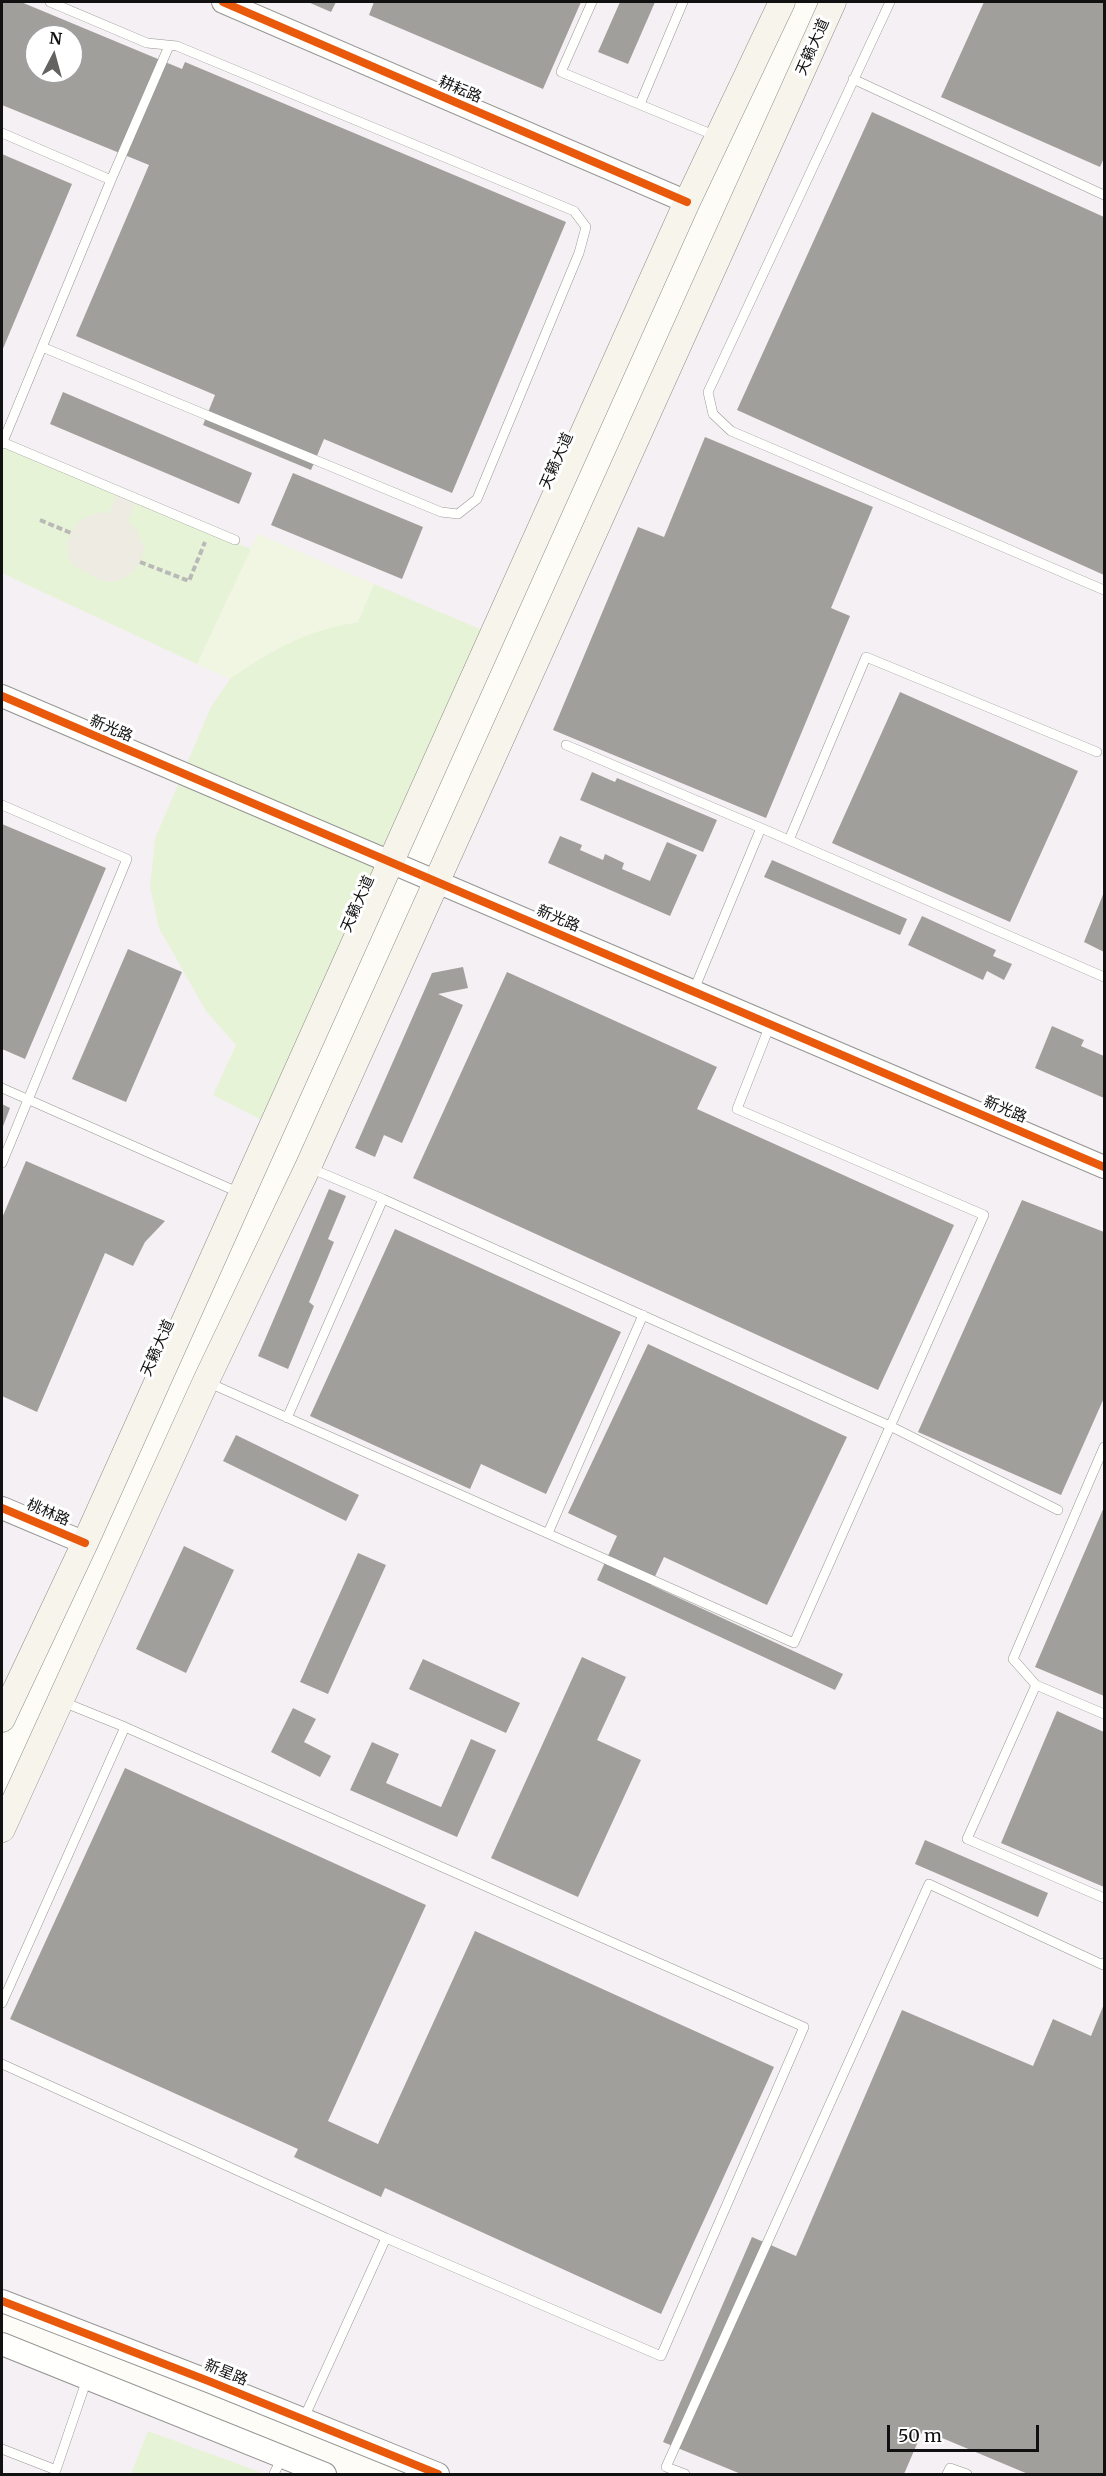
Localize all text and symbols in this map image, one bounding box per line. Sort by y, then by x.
street label: 天籁大道 [793,16,833,78]
north arrow [24,24,84,84]
text: N [48,27,63,49]
street label: 耕耘路 [436,73,484,107]
street label: 天籁大道 [537,430,577,492]
street label: 新光路 [87,712,135,746]
street label: 天籁大道 [338,873,378,935]
street label: 新光路 [534,902,582,936]
street label: 新光路 [981,1093,1029,1127]
street label: 天籁大道 [138,1317,178,1379]
street label: 桃林路 [24,1496,72,1530]
street label: 新星路 [202,2356,250,2390]
scale bar [890,2413,1042,2451]
text: 50 m [898,2424,942,2447]

